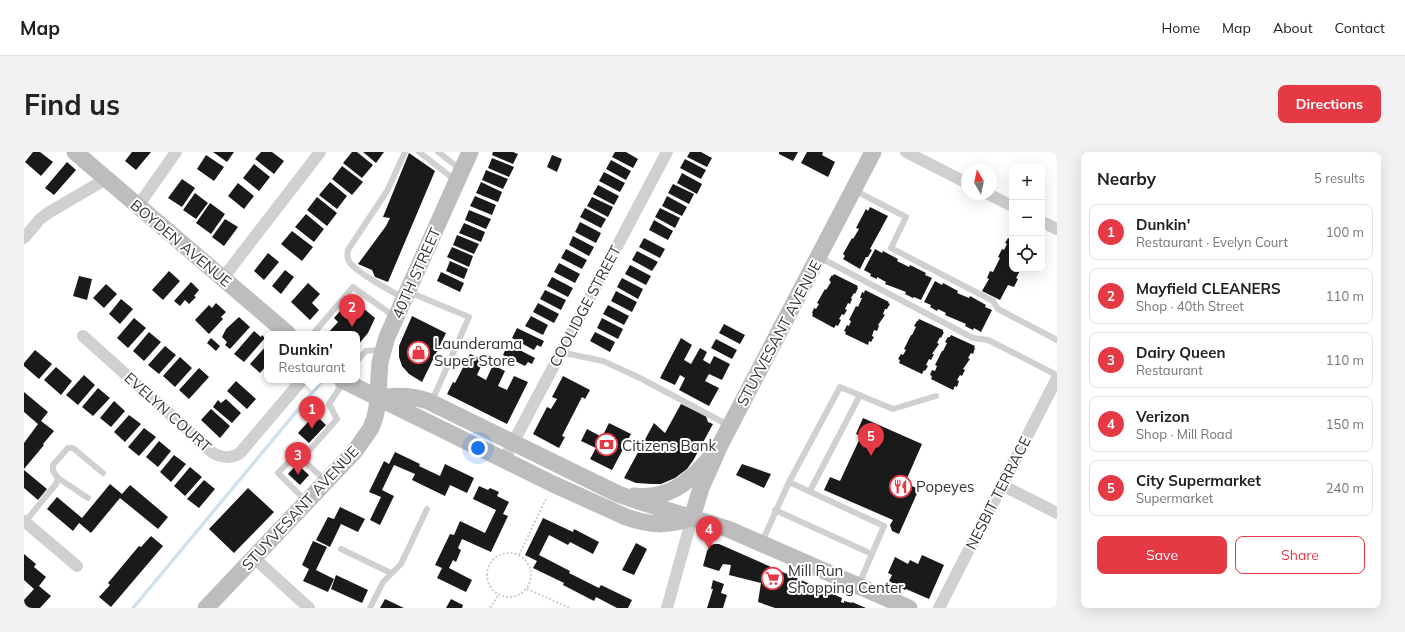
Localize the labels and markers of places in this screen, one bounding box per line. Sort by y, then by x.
pin: 2 [339,294,365,327]
place label: Launderama Super Store [434,334,522,370]
shop icon: Launderama Super Store [405,339,431,365]
pin: 1 [299,396,325,429]
pin: 5 [858,423,884,456]
bank icon: Citizens Bank [594,432,620,458]
place label: Citizens Bank [622,436,717,455]
pin: 3 [285,442,311,475]
restaurant icon: Popeyes [888,473,914,499]
place label: Popeyes [916,477,975,496]
pin: 4 [696,516,722,549]
place label: Mill Run Shopping Center [788,561,904,597]
supermarket icon: Mill Run Shopping Center [759,566,785,592]

